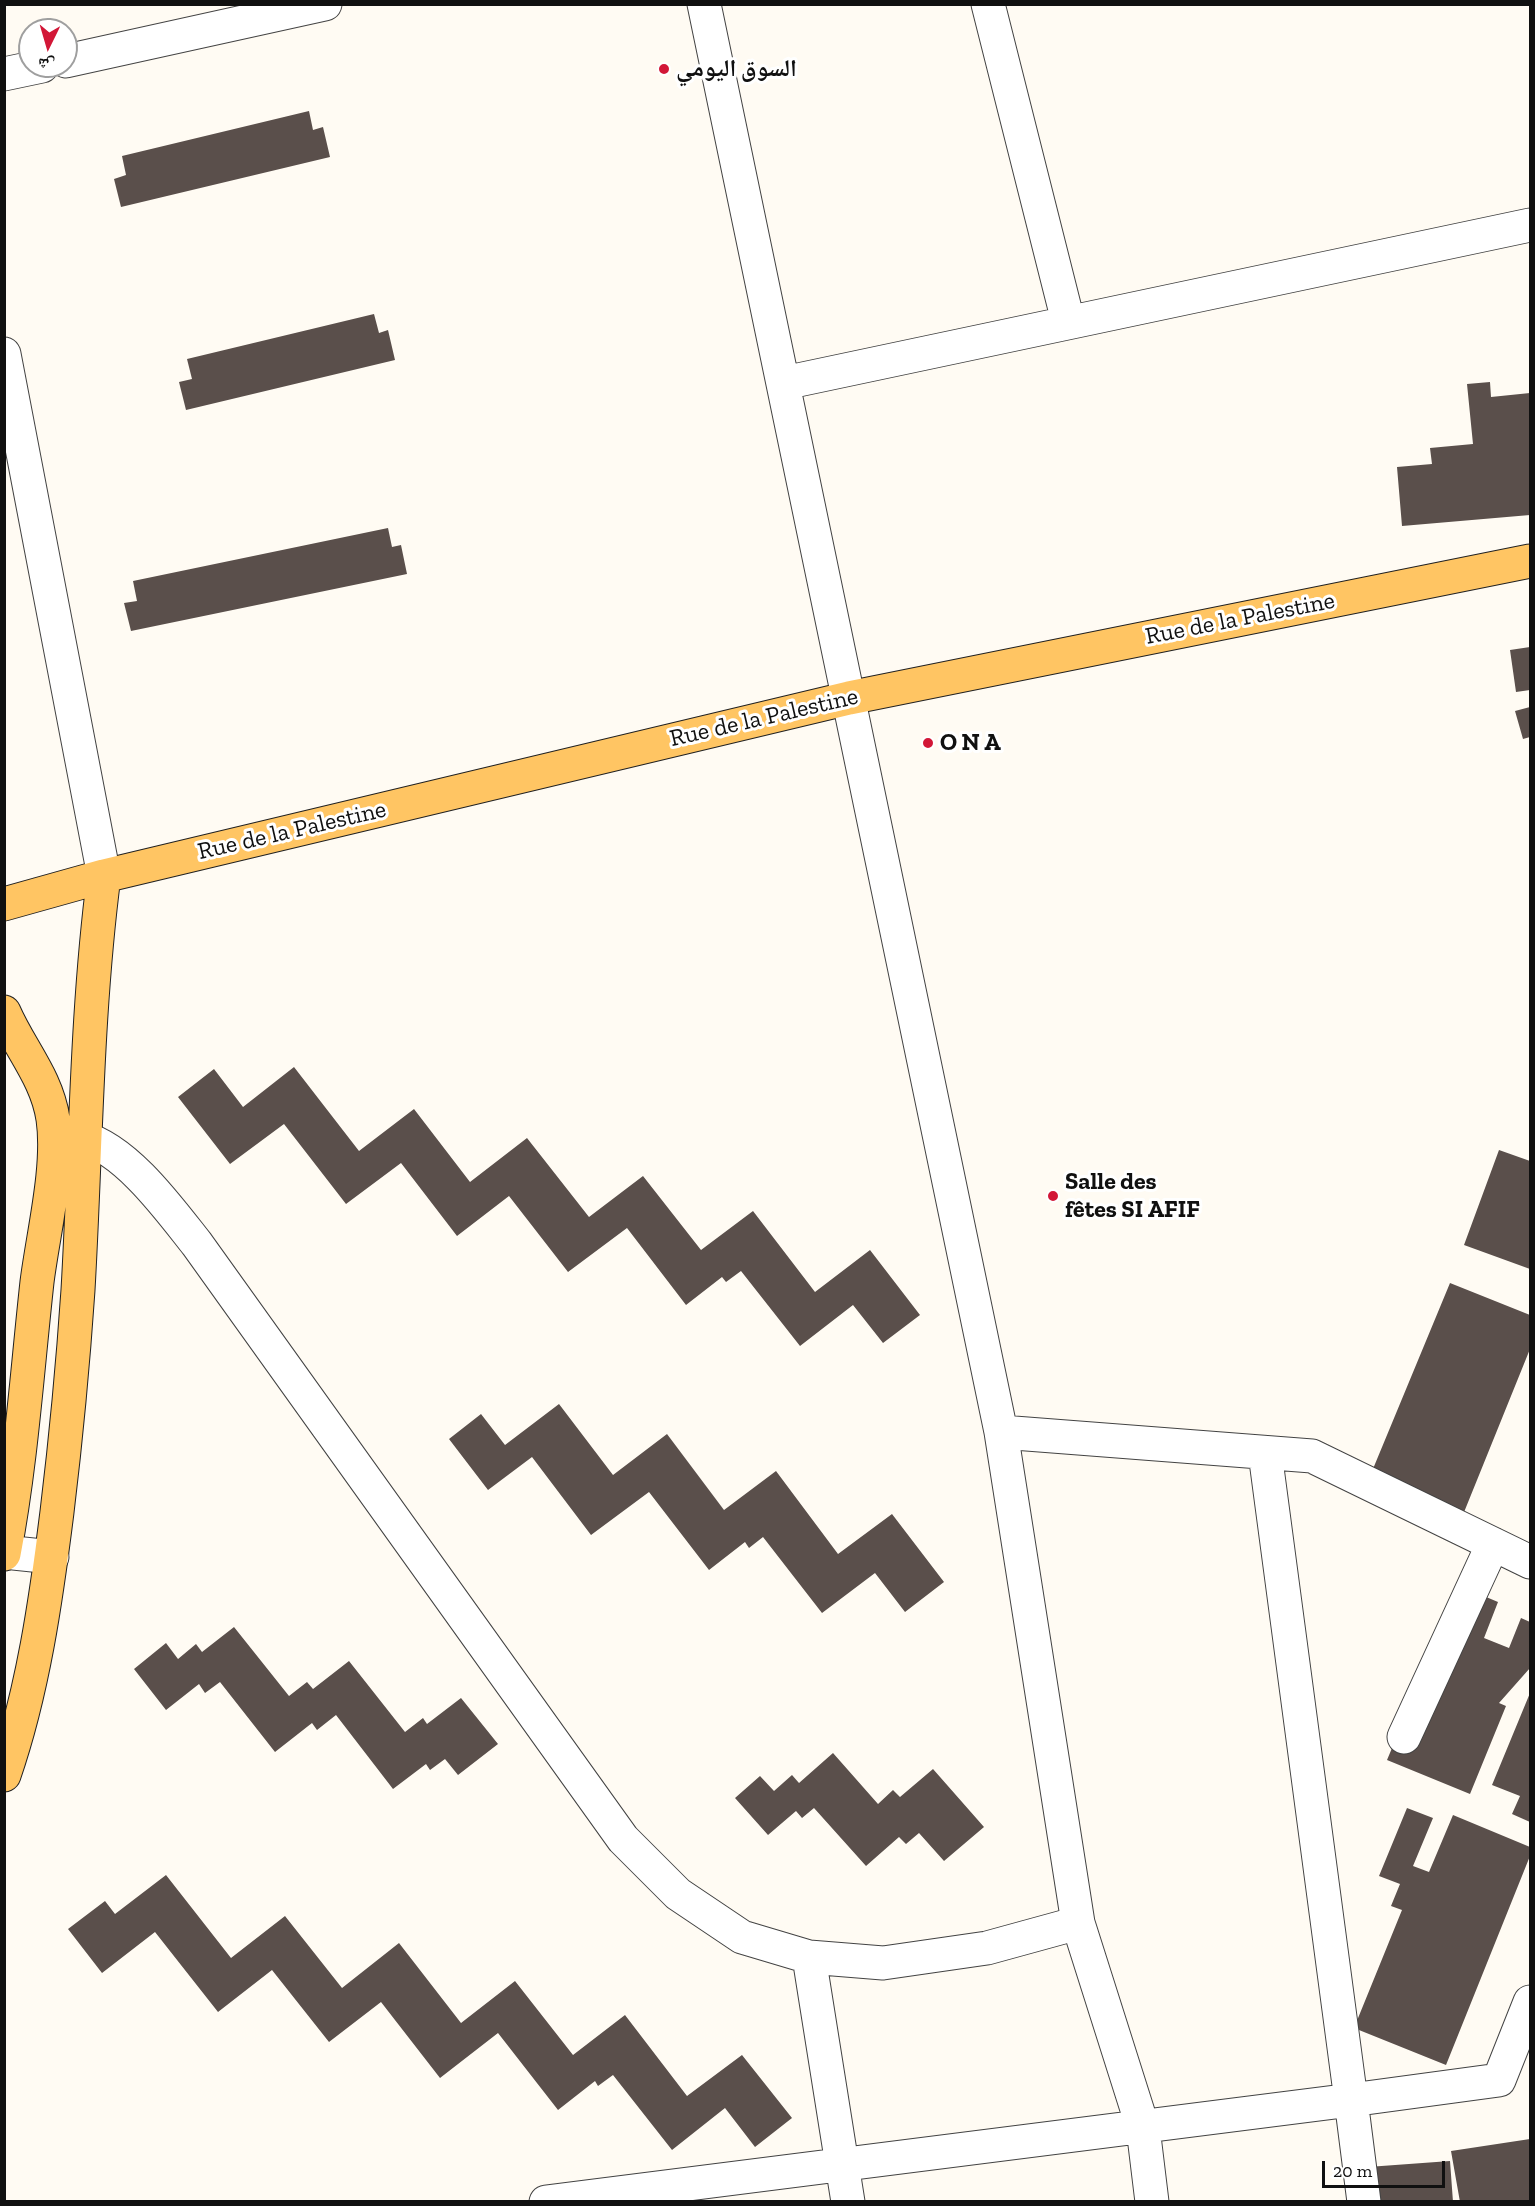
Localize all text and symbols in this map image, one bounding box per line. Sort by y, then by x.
north arrow [18,18,78,78]
text: ش [37,54,56,75]
place label: السوق اليومي [676,55,797,83]
marker: السوق اليومي [657,62,671,76]
street label: Rue de la Palestine [1143,587,1337,651]
street label: Rue de la Palestine [667,682,861,754]
place label: O N A [940,729,1001,757]
marker: O N A [921,736,935,750]
street label: Rue de la Palestine [195,795,389,867]
place label: Salle des fêtes SI AFIF [1065,1168,1200,1224]
marker: Salle des fêtes SI AFIF [1046,1189,1060,1203]
scale bar [1325,2149,1448,2187]
text: 20 m [1333,2160,1372,2182]

